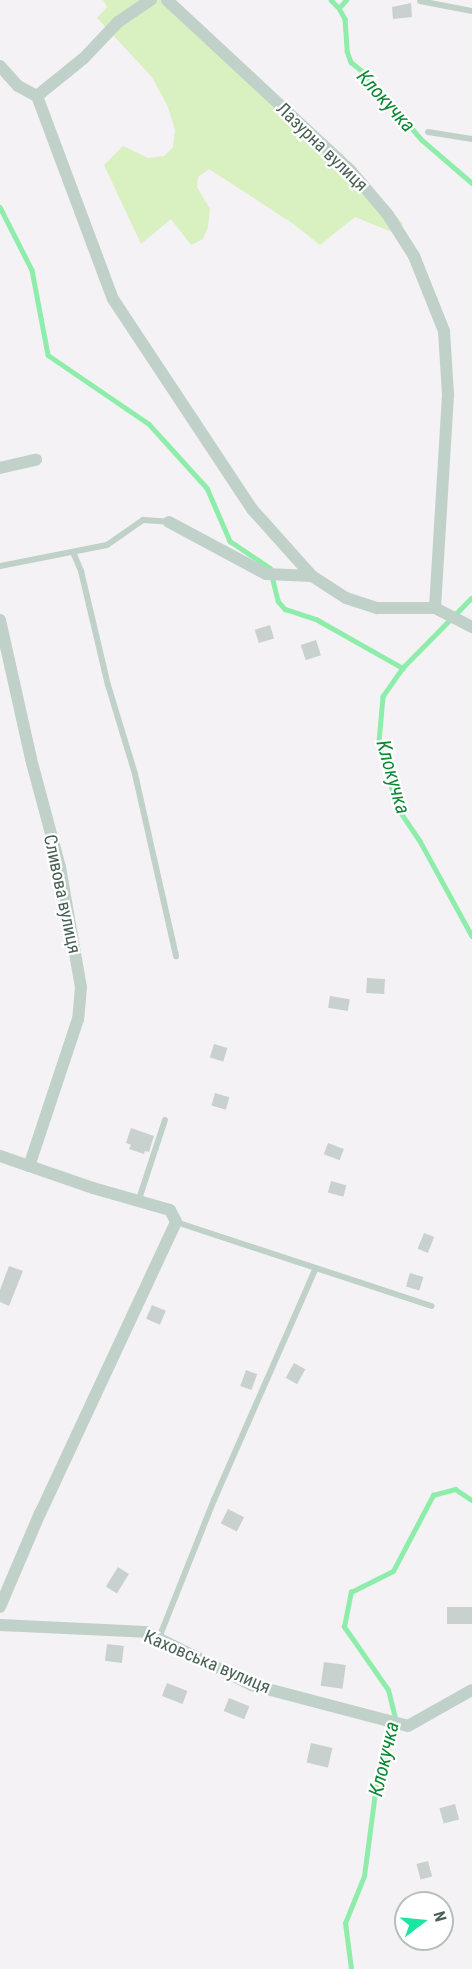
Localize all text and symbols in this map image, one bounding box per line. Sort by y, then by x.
water label: Клокучка [352,65,420,137]
street label: Лазурна вулиця [272,98,372,196]
water label: Клокучка [371,737,415,817]
street label: Сливова вулиця [39,833,85,955]
street label: Каховська вулиця [140,1626,274,1698]
water label: Клокучка [364,1719,404,1799]
north arrow [394,1891,454,1951]
text: N [429,1909,450,1924]

